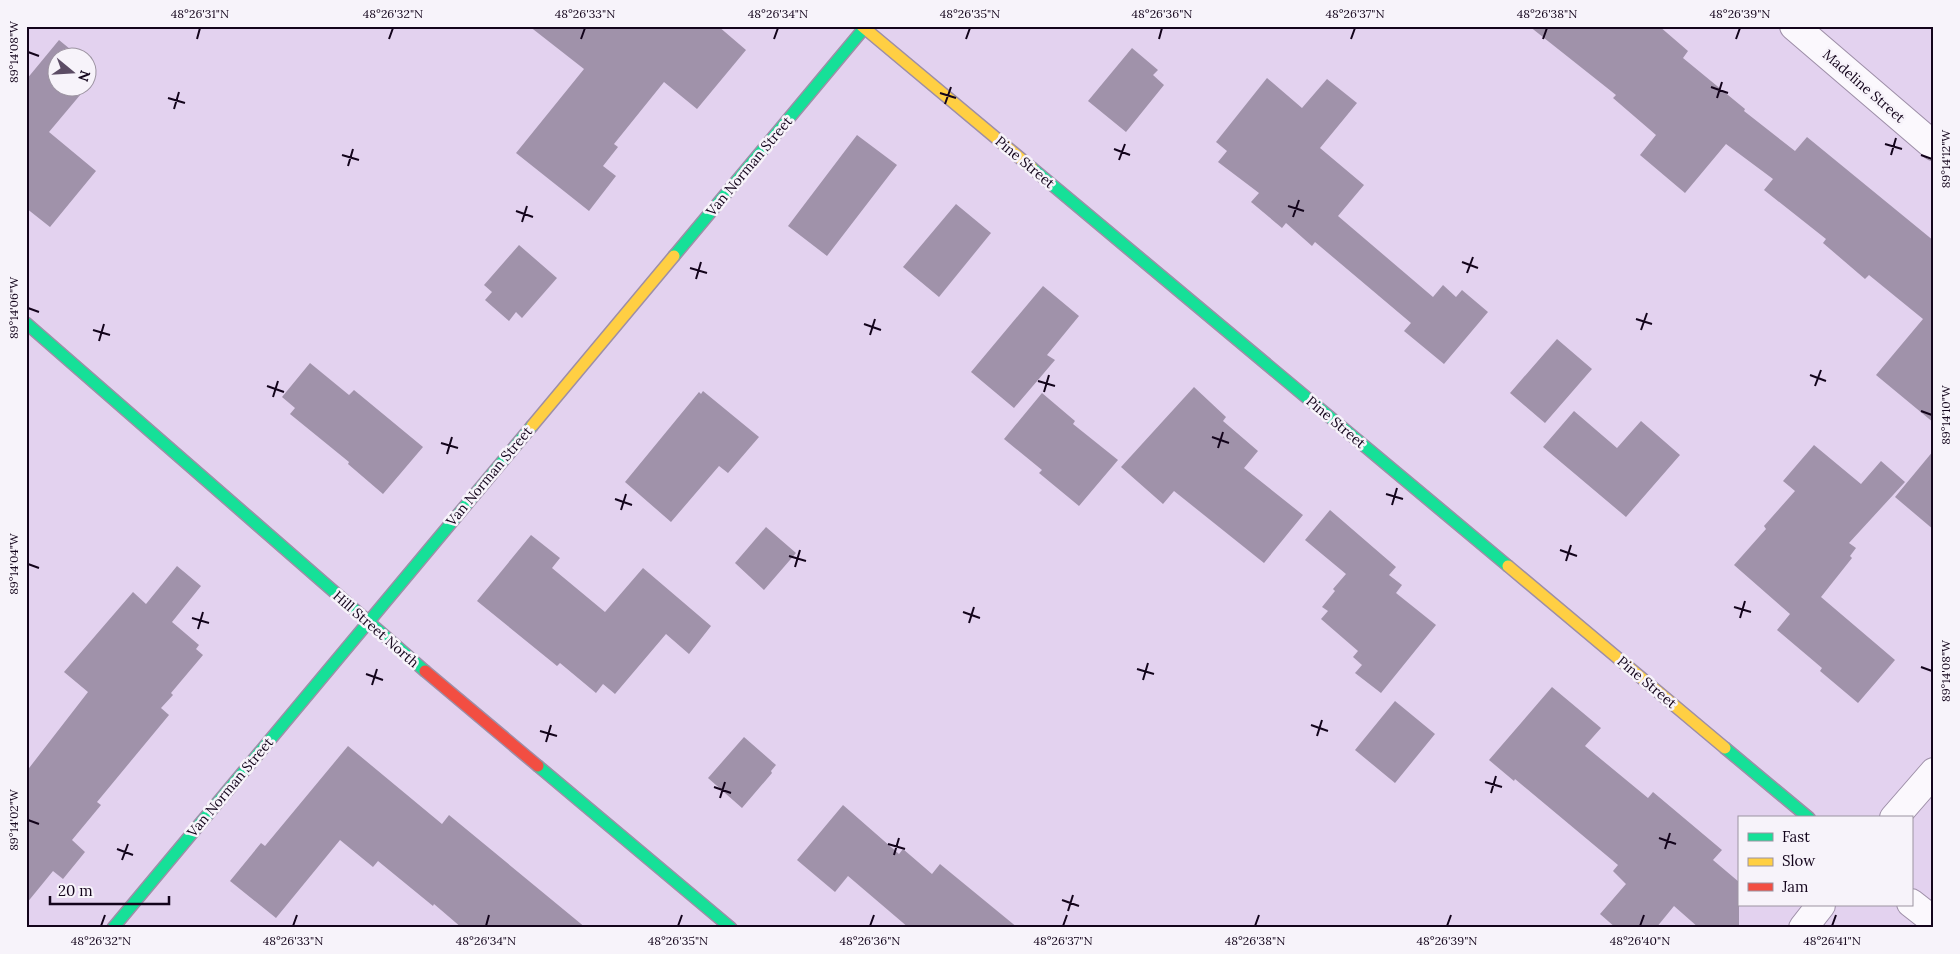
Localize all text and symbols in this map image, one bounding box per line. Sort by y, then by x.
text: 48°26'31"N [171,6,229,21]
text: 48°26'32"N [363,6,423,21]
text: 48°26'33"N [555,6,615,21]
text: 48°26'34"N [748,6,808,21]
text: 48°26'35"N [940,6,1000,21]
text: 48°26'36"N [1132,6,1192,21]
text: 48°26'37"N [1325,6,1385,21]
text: 48°26'38"N [1517,6,1577,21]
text: 48°26'39"N [1710,6,1770,21]
text: 89°14'08"W [6,20,21,83]
street label: Madeline Street [1819,45,1909,127]
north arrow [48,48,98,98]
text: N [74,68,95,84]
street label: Van Norman Street [701,112,796,220]
text: 89°14'12"W [1938,129,1953,188]
street label: Pine Street [992,132,1059,192]
text: 89°14'06"W [6,276,21,339]
text: 89°14'10"W [1938,384,1953,445]
street label: Pine Street [1303,392,1370,452]
street label: Van Norman Street [441,422,536,530]
text: 89°14'04"W [6,532,21,595]
street label: Hill Street North [329,587,423,671]
text: 89°14'08"W [1938,639,1953,702]
street label: Pine Street [1614,652,1681,712]
street label: Van Norman Street [182,733,277,841]
text: 89°14'02"W [6,788,21,851]
legend [1738,816,1912,906]
text: Fast [1782,827,1810,846]
text: Slow [1782,851,1815,870]
scale bar [50,874,169,906]
text: Jam [1781,877,1809,896]
text: 20 m [58,881,93,900]
text: 48°26'32"N [71,933,131,948]
text: 48°26'33"N [263,933,323,948]
text: 48°26'34"N [456,933,516,948]
text: 48°26'35"N [648,933,708,948]
text: 48°26'36"N [840,933,900,948]
text: 48°26'37"N [1033,933,1093,948]
text: 48°26'38"N [1225,933,1285,948]
text: 48°26'39"N [1417,933,1477,948]
text: 48°26'40"N [1610,933,1670,948]
text: 48°26'41"N [1803,933,1861,948]

